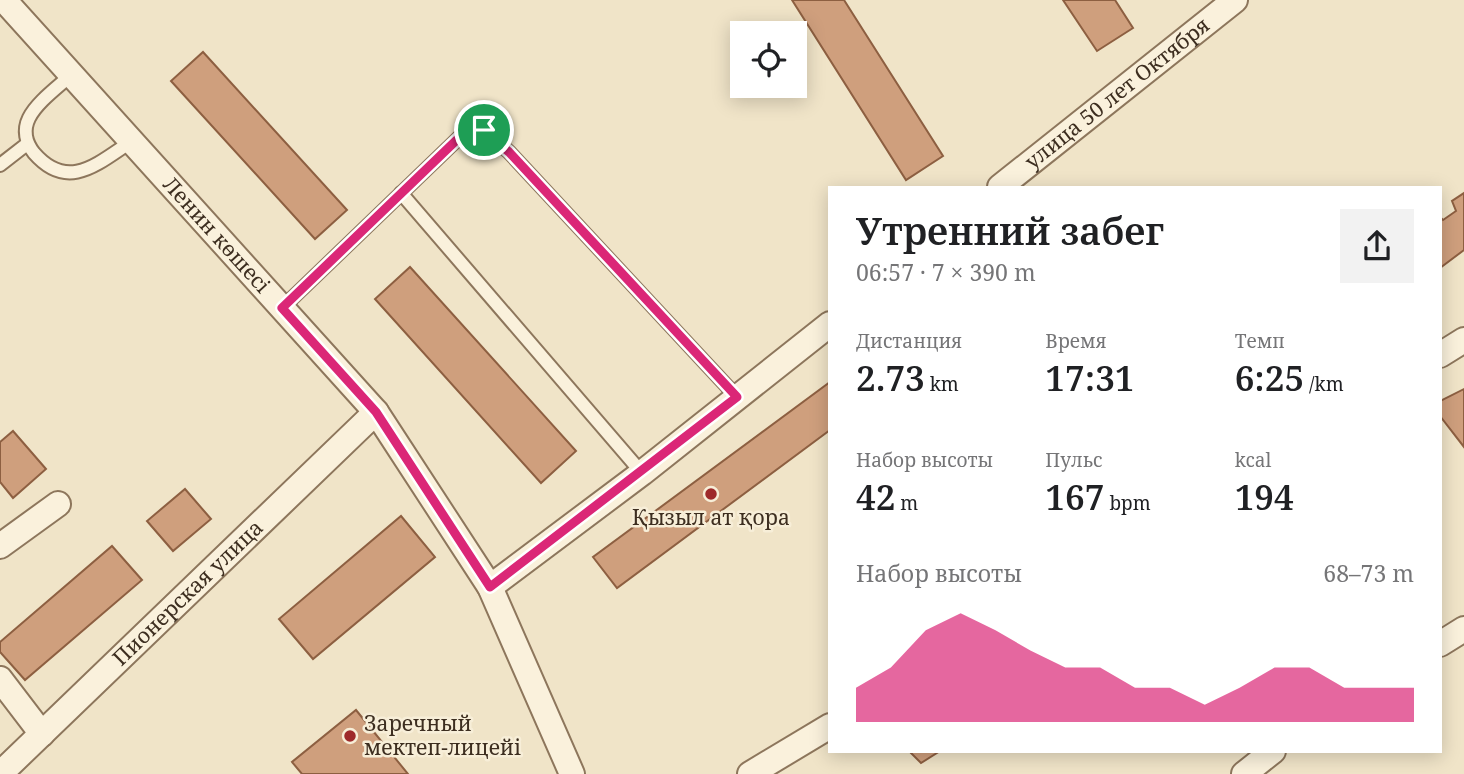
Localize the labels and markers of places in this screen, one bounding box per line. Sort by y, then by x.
pin [454,100,514,160]
marker: Қызыл ат қора [703,486,719,502]
place label: Қызыл ат қора [632,503,790,531]
place label: Заречный мектеп-лицейі [364,709,521,761]
marker: Заречный мектеп-лицейі [342,728,358,744]

